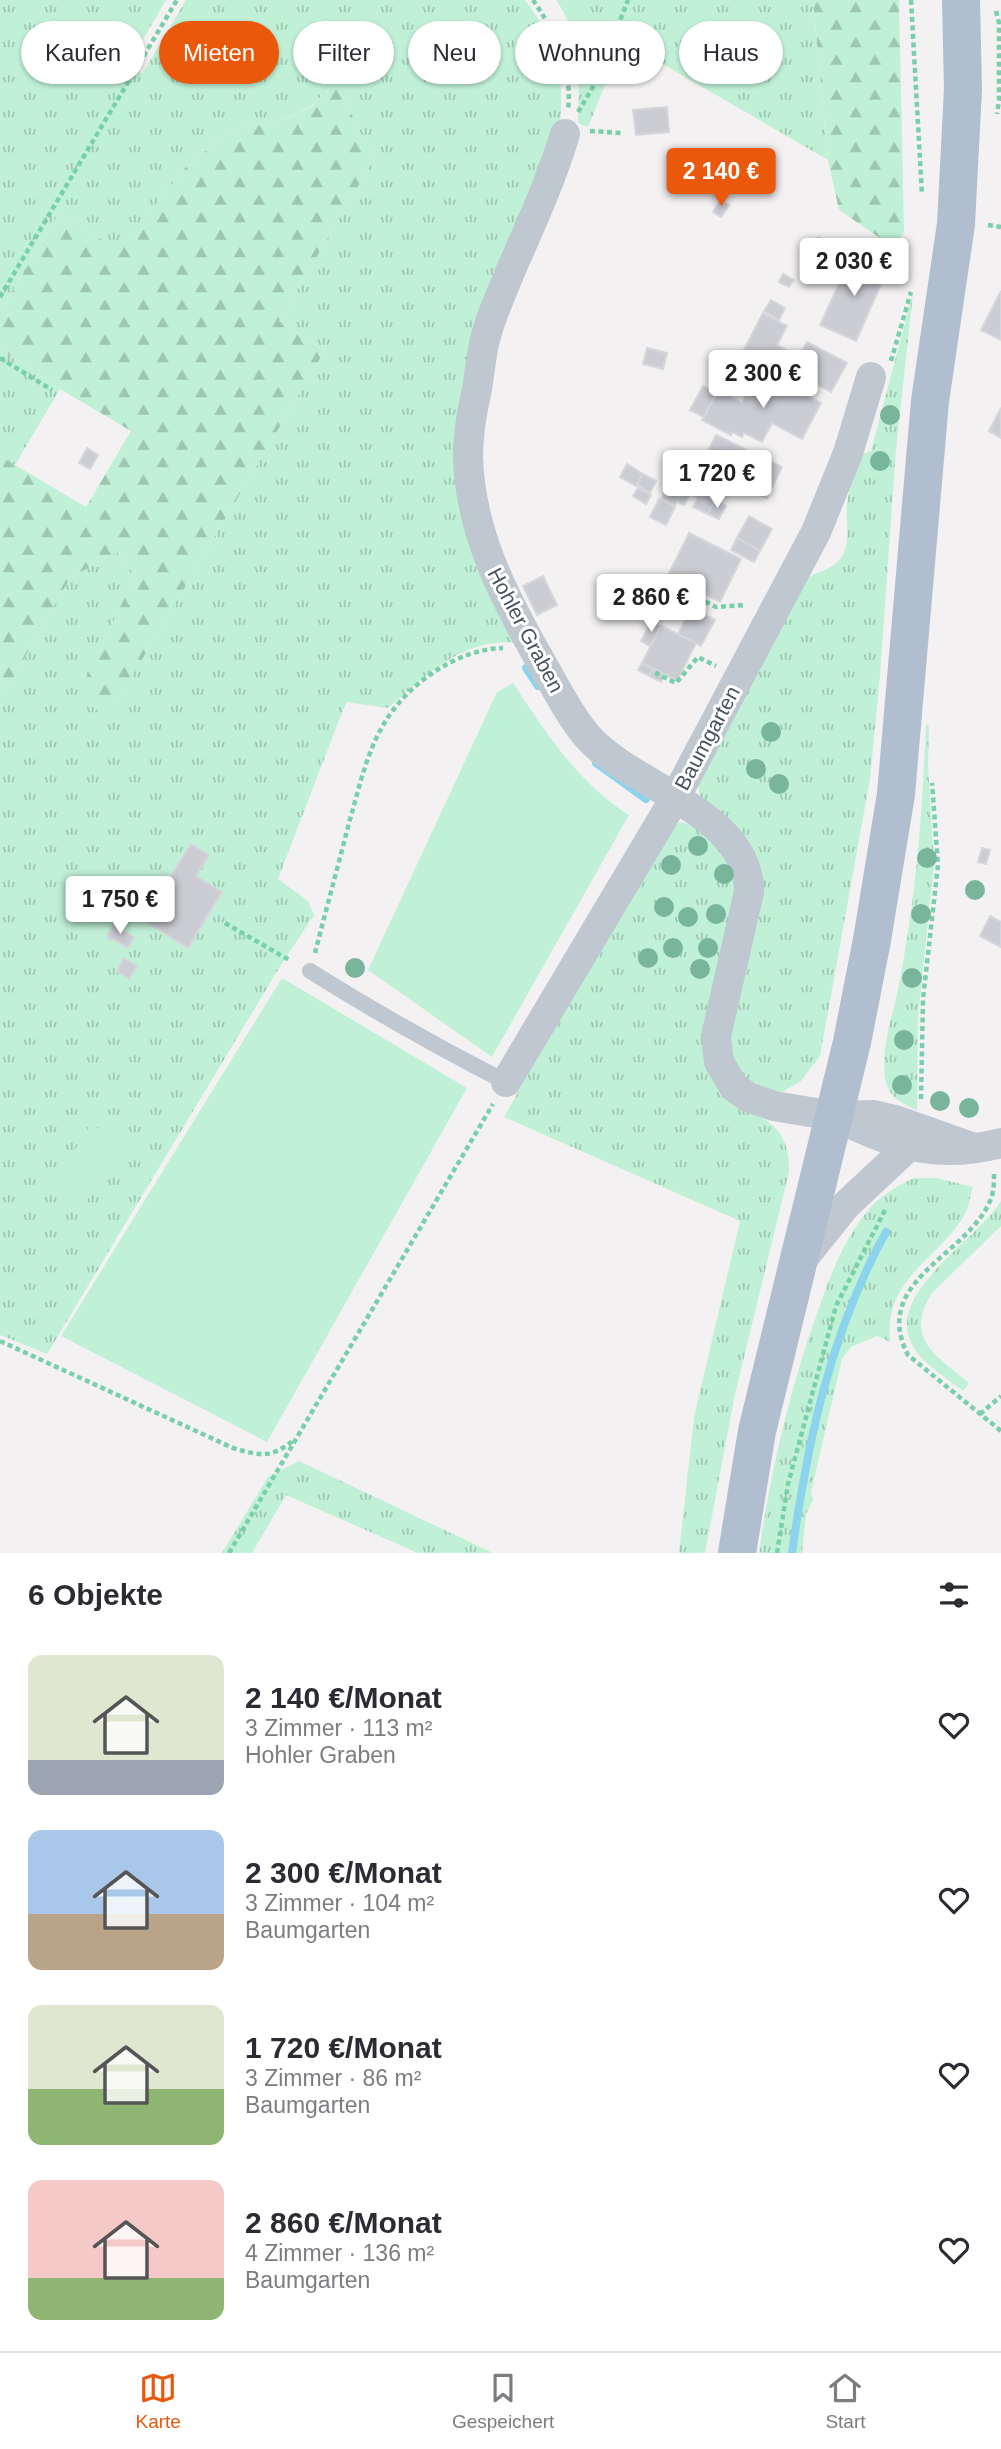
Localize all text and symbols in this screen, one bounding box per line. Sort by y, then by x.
chip: Kaufen [21,21,145,84]
chip: Mieten [159,21,279,84]
chip: Filter [293,21,394,84]
chip: Neu [408,21,501,84]
chip: Wohnung [515,21,665,84]
chip: Haus [679,21,783,84]
pin: 2 140 € [656,148,786,208]
text: 2 140 € [683,158,759,184]
pin: 2 030 € [789,238,919,298]
text: 2 030 € [816,248,892,274]
pin: 2 300 € [698,350,828,410]
text: 2 300 € [725,360,801,386]
pin: 1 720 € [652,450,782,510]
text: 1 720 € [679,460,755,486]
street label: Hohler Graben [484,564,568,696]
pin: 2 860 € [586,574,716,634]
text: 2 860 € [613,584,689,610]
street label: Baumgarten [670,682,744,794]
pin: 1 750 € [55,876,185,936]
text: 1 750 € [82,886,158,912]
icon: filters [935,1576,973,1614]
text: 6 Objekte [28,1578,163,1611]
text: 2 140 €/Monat [245,1681,442,1714]
icon: home [84,1683,168,1767]
icon: heart [935,1706,973,1744]
text: 3 Zimmer · 113 m² [245,1715,432,1741]
text: Hohler Graben [245,1742,396,1768]
text: 2 300 €/Monat [245,1856,442,1889]
icon: home [84,1858,168,1942]
icon: heart [935,1881,973,1919]
text: 3 Zimmer · 104 m² [245,1890,434,1916]
text: Baumgarten [245,1917,370,1943]
text: 1 720 €/Monat [245,2031,442,2064]
icon: home [84,2033,168,2117]
icon: heart [935,2056,973,2094]
text: 3 Zimmer · 86 m² [245,2065,421,2091]
text: Baumgarten [245,2092,370,2118]
text: 2 860 €/Monat [245,2206,442,2239]
icon: home [84,2208,168,2292]
icon: heart [935,2231,973,2269]
text: 4 Zimmer · 136 m² [245,2240,434,2266]
text: Baumgarten [245,2267,370,2293]
tab: Karte [136,2369,181,2433]
tab: Gespeichert [452,2369,554,2433]
tab: Start [825,2369,866,2433]

